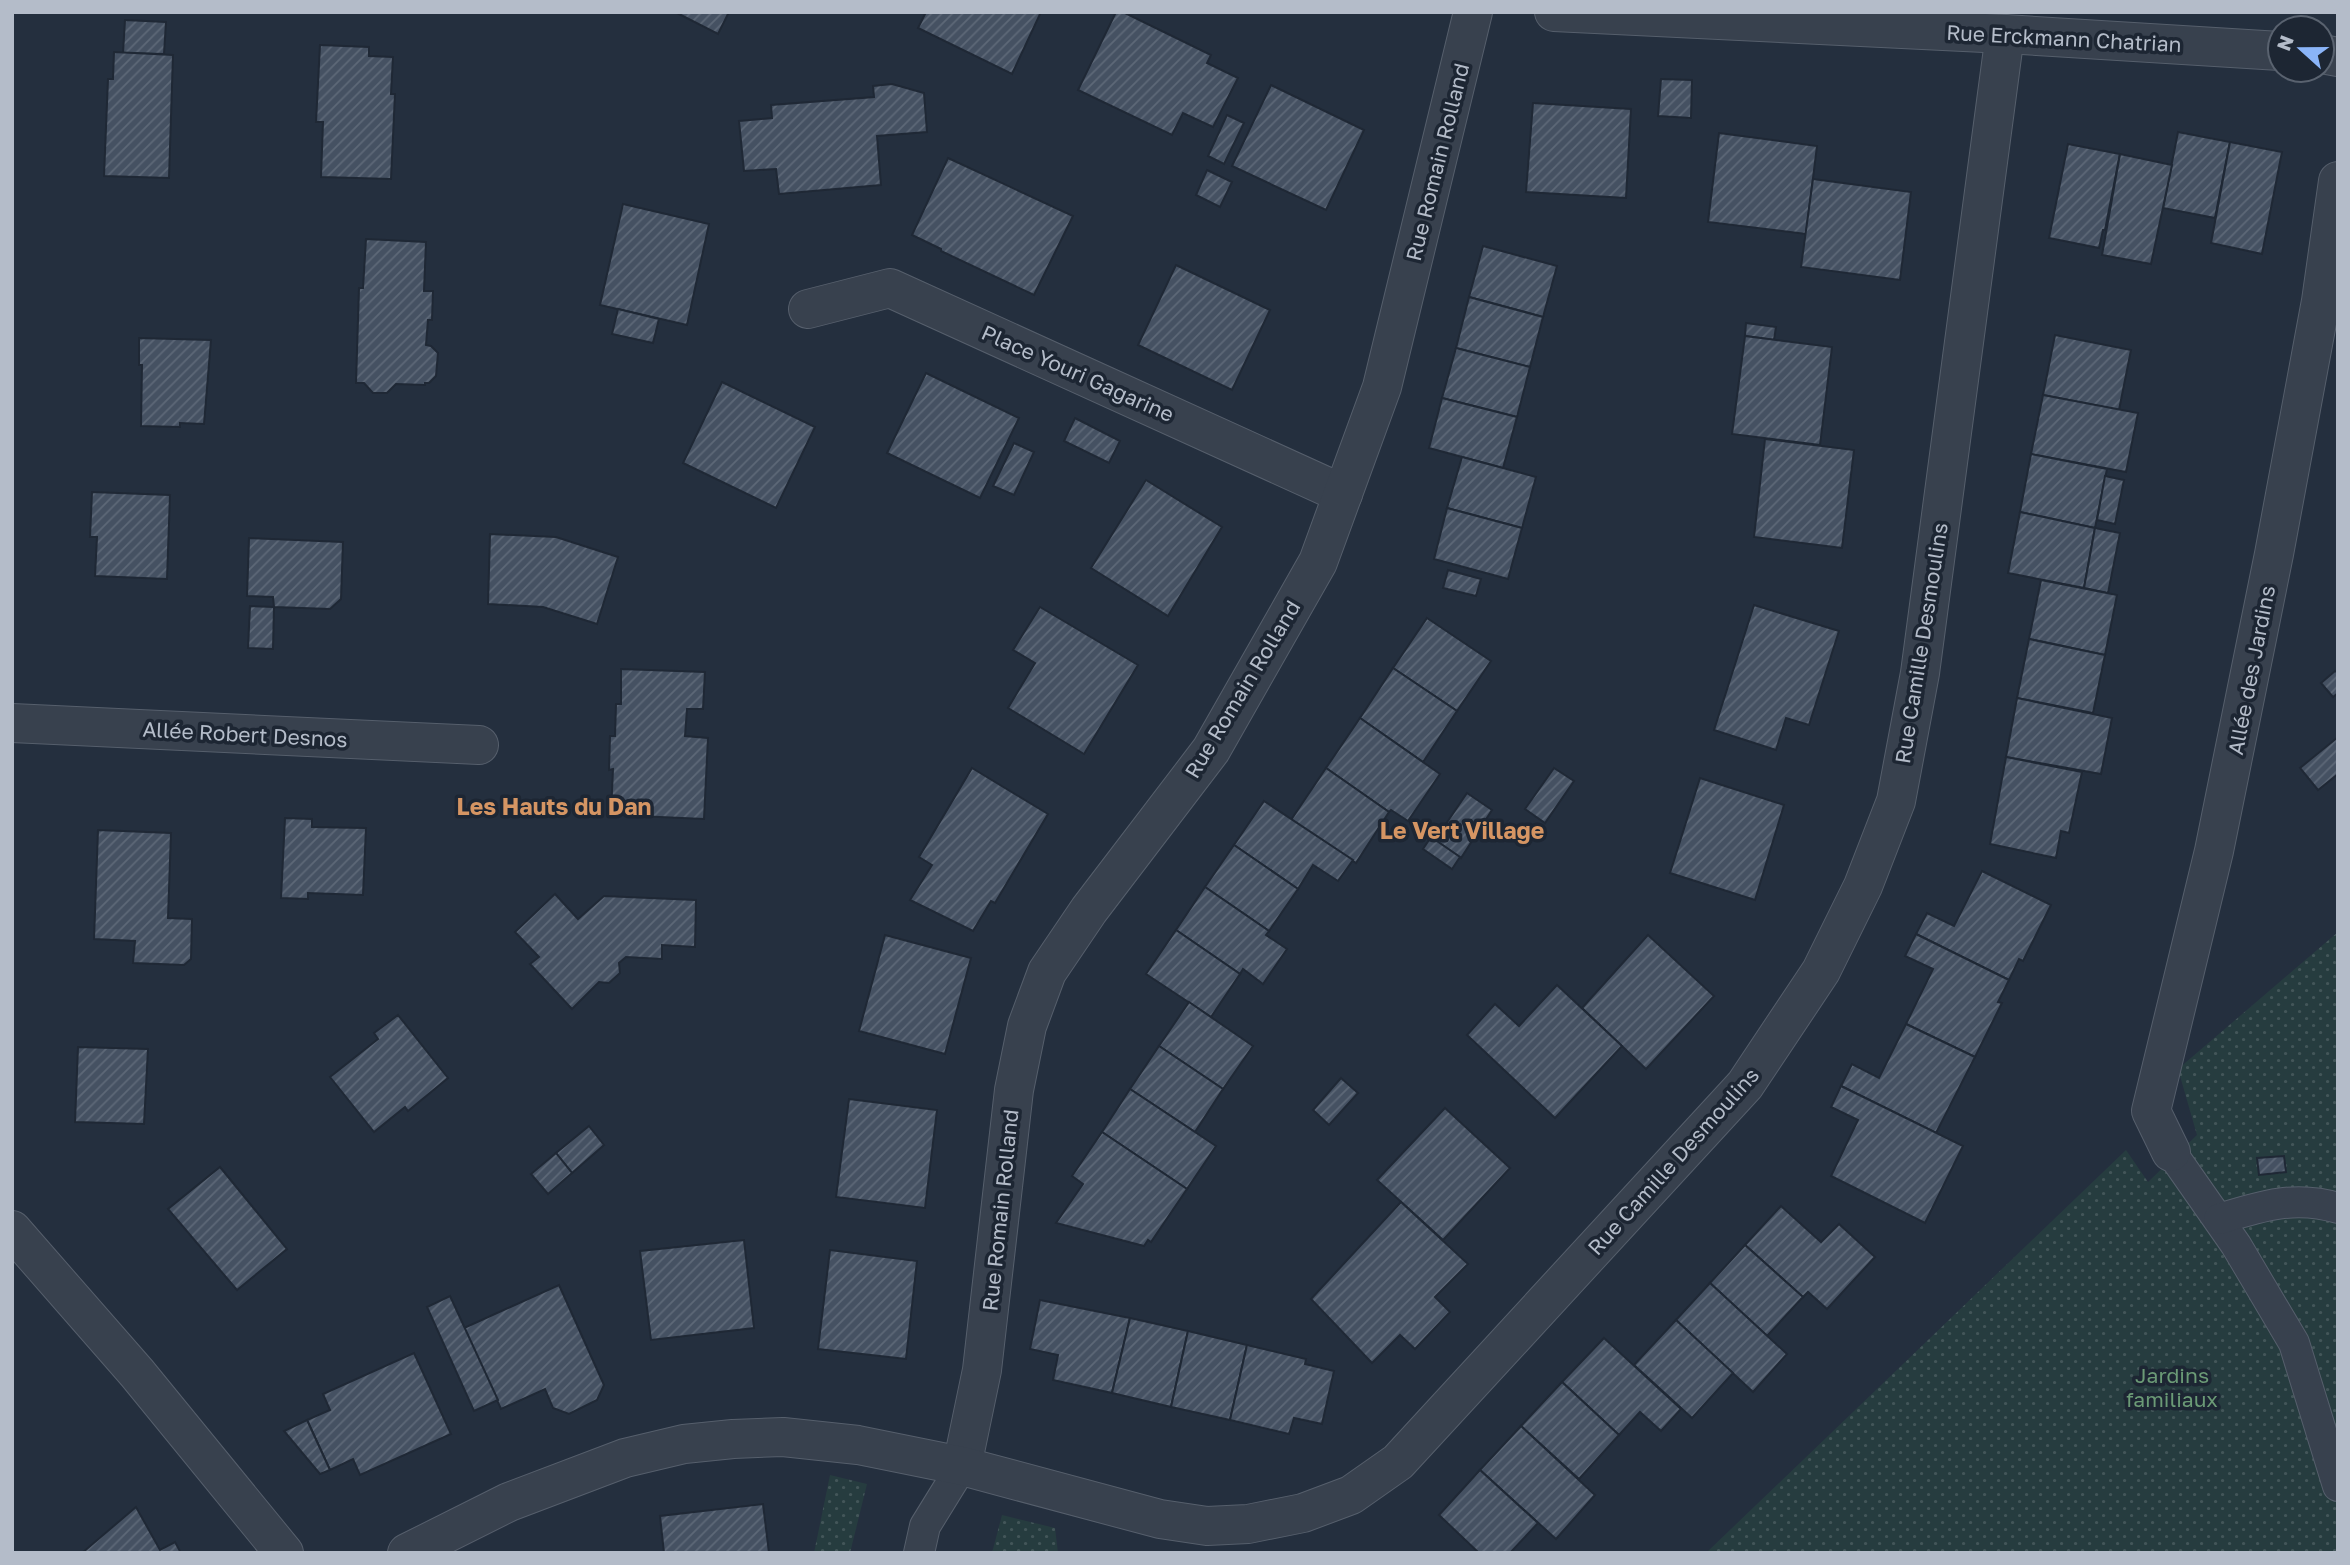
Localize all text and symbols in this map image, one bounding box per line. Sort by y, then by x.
north arrow [2266,14,2336,84]
street label: Rue Erckmann Chatrian [1946,19,2182,57]
text: N [2271,32,2298,54]
street label: Rue Romain Rolland [1400,61,1474,263]
street label: Place Youri Gagarine [978,319,1178,427]
street label: Rue Camille Desmoulins [1889,521,1953,765]
street label: Allée des Jardins [2222,583,2280,757]
street label: Rue Romain Rolland [1179,595,1305,783]
street label: Allée Robert Desnos [142,716,348,752]
district label: Les Hauts du Dan [457,792,651,820]
district label: Le Vert Village [1380,816,1544,844]
street label: Rue Camille Desmoulins [1582,1062,1764,1260]
street label: Rue Romain Rolland [976,1108,1024,1312]
park label: Jardins familiaux [2126,1362,2218,1412]

